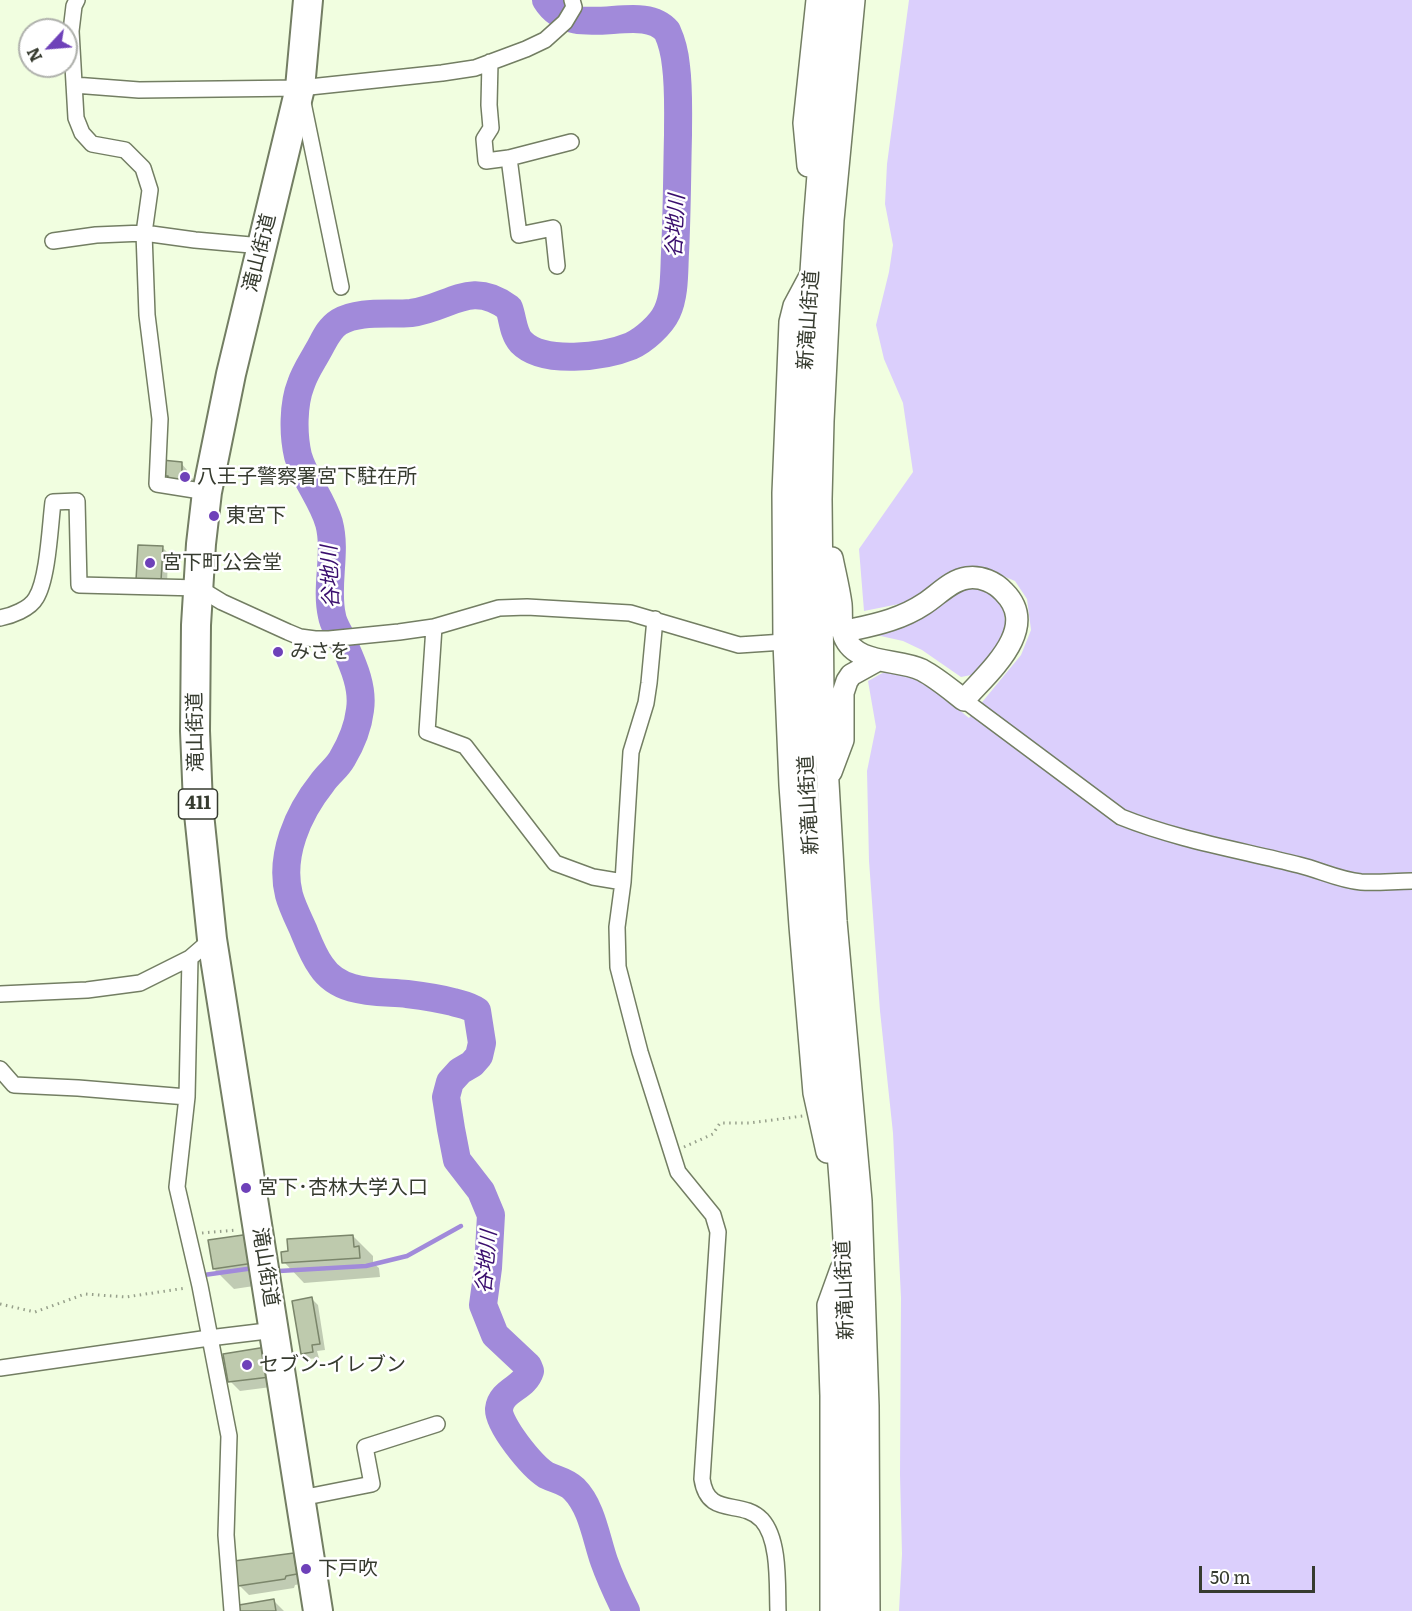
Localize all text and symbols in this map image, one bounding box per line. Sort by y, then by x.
north arrow [18,18,78,78]
text: N [20,44,47,66]
water label: 谷地川 [662,194,690,258]
street label: 滝山街道 [239,211,281,295]
street label: 新滝山街道 [794,269,824,371]
place label: 八王子警察署宮下駐在所 [197,465,417,489]
marker: 八王子警察署宮下駐在所 [178,470,192,484]
place label: 東宮下 [226,504,286,528]
marker: 東宮下 [207,509,221,523]
water label: 谷地川 [317,545,345,609]
place label: 宮下町公会堂 [162,551,282,575]
marker: 宮下町公会堂 [143,556,157,570]
place label: みさを [290,640,350,664]
marker: みさを [271,645,285,659]
street label: 滝山街道 [183,692,209,772]
street label: 新滝山街道 [794,754,824,856]
road number: 411 [178,789,218,819]
place label: 宮下･杏林大学入口 [258,1176,428,1200]
marker: 宮下･杏林大学入口 [239,1181,253,1195]
street label: 滝山街道 [247,1226,283,1308]
water label: 谷地川 [472,1230,502,1294]
street label: 新滝山街道 [831,1240,859,1340]
place label: セブン-イレブン [259,1353,406,1377]
marker: セブン-イレブン [240,1358,254,1372]
scale bar [1202,1554,1318,1592]
place label: 下戸吹 [318,1557,378,1581]
marker: 下戸吹 [299,1562,313,1576]
text: 50 m [1210,1563,1251,1590]

